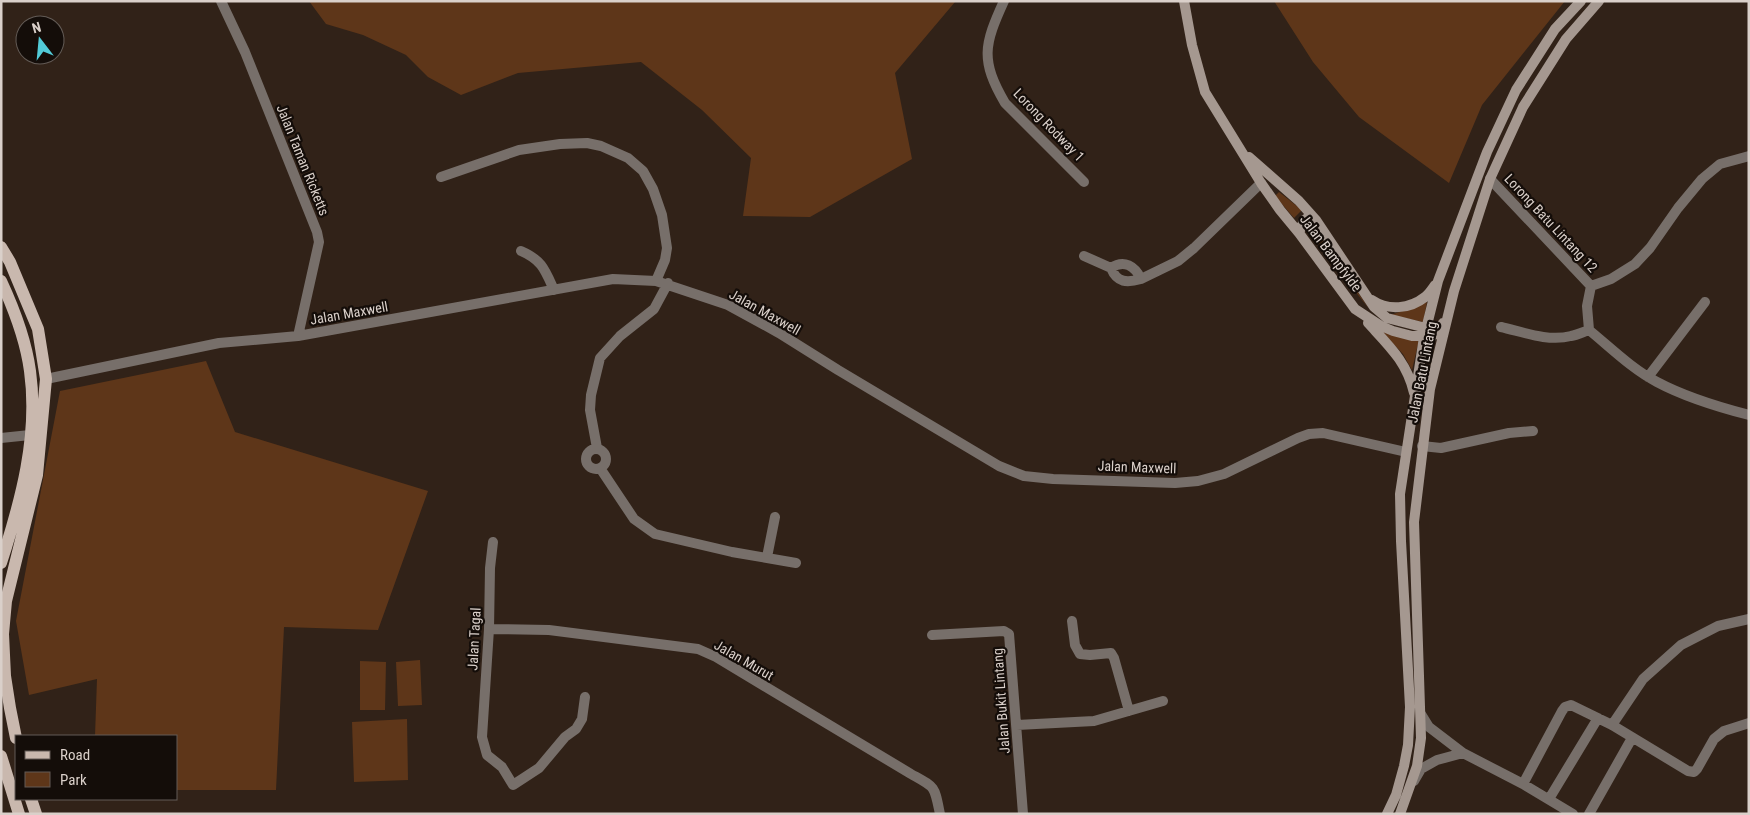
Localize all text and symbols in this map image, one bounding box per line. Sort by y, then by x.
north arrow [15,15,65,65]
text: N [30,19,43,36]
street label: Lorong Rodway 1 [1010,85,1088,165]
street label: Jalan Taman Ricketts [273,102,333,218]
street label: Lorong Batu Lintang 12 [1501,171,1601,275]
street label: Jalan Bampfylde [1297,211,1365,295]
street label: Jalan Maxwell [727,286,803,338]
street label: Jalan Maxwell [309,298,389,328]
street label: Jalan Batu Lintang [1404,320,1440,424]
street label: Jalan Maxwell [1097,458,1177,476]
street label: Jalan Tagal [464,607,484,671]
street label: Jalan Murut [711,637,777,683]
street label: Jalan Bukit Lintang [989,648,1013,754]
legend [15,735,178,800]
text: Road [60,746,90,764]
text: Park [60,771,87,789]

